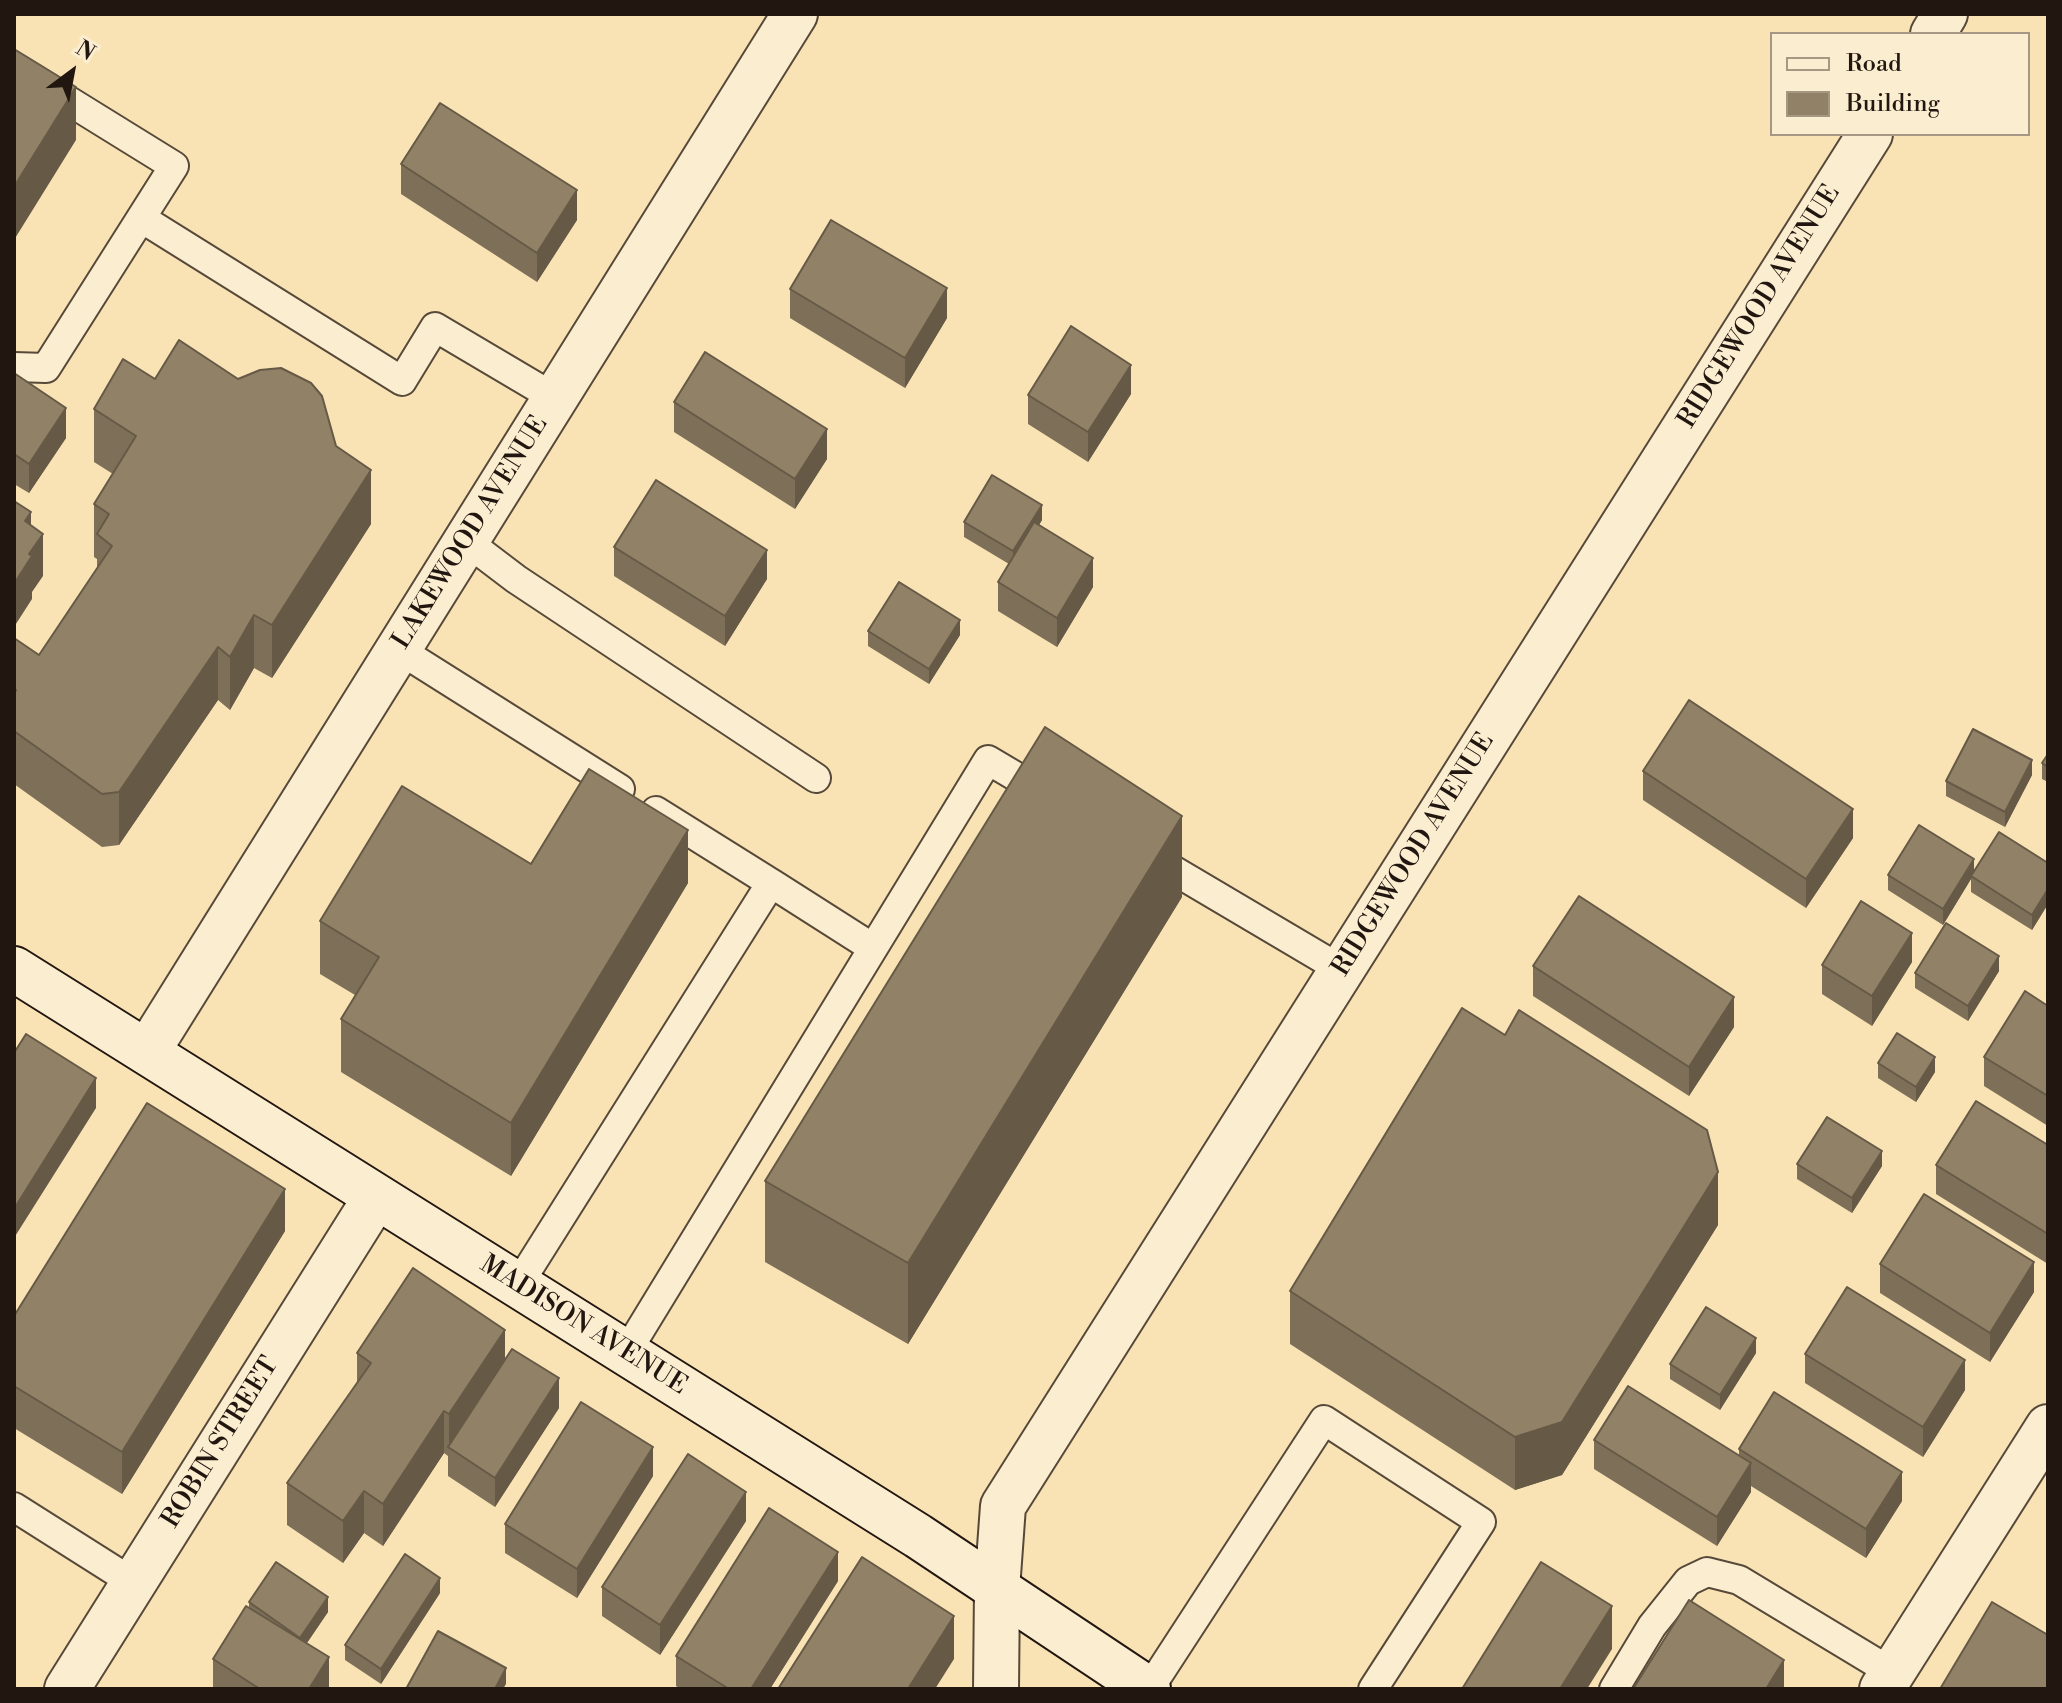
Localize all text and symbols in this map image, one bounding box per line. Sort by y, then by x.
north arrow [32,32,112,112]
legend [1770,32,2030,136]
text: N [70,35,100,67]
text: Road [1846,49,1902,79]
text: Building [1846,89,1940,119]
street label: RIDGEWOOD AVENUE [1672,180,1848,434]
street label: LAKEWOOD AVENUE [387,411,555,655]
street label: RIDGEWOOD AVENUE [1326,728,1502,982]
street label: MADISON AVENUE [474,1250,692,1402]
street label: ROBIN STREET [156,1352,286,1534]

